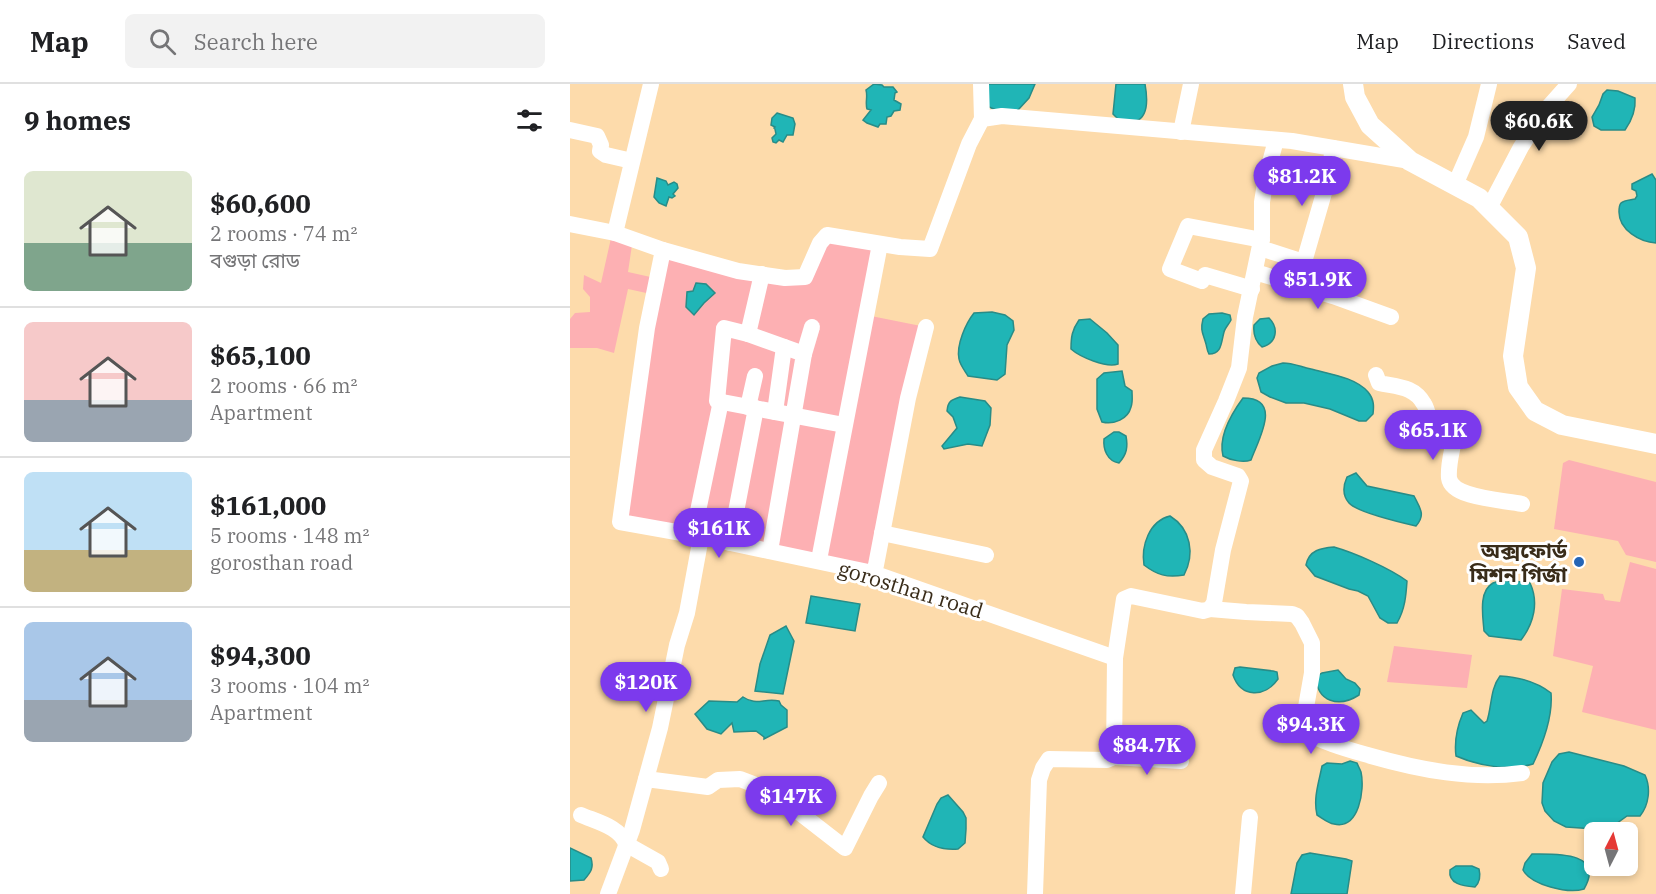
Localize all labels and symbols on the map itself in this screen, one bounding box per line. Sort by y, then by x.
pin: $60.6K [1490,101,1588,152]
pin: $81.2K [1253,156,1351,207]
pin: $51.9K [1269,259,1367,310]
pin: $65.1K [1384,410,1482,461]
pin: $161K [677,508,761,559]
place label: অক্সফোর্ড মিশন গির্জা [1469,536,1568,588]
street label: gorosthan road [835,554,987,624]
marker: অক্সফোর্ড মিশন গির্জা [1572,555,1586,569]
pin: $120K [604,662,688,713]
pin: $94.3K [1262,704,1360,755]
pin: $84.7K [1098,725,1196,776]
pin: $147K [749,776,833,827]
north arrow [1584,822,1638,876]

